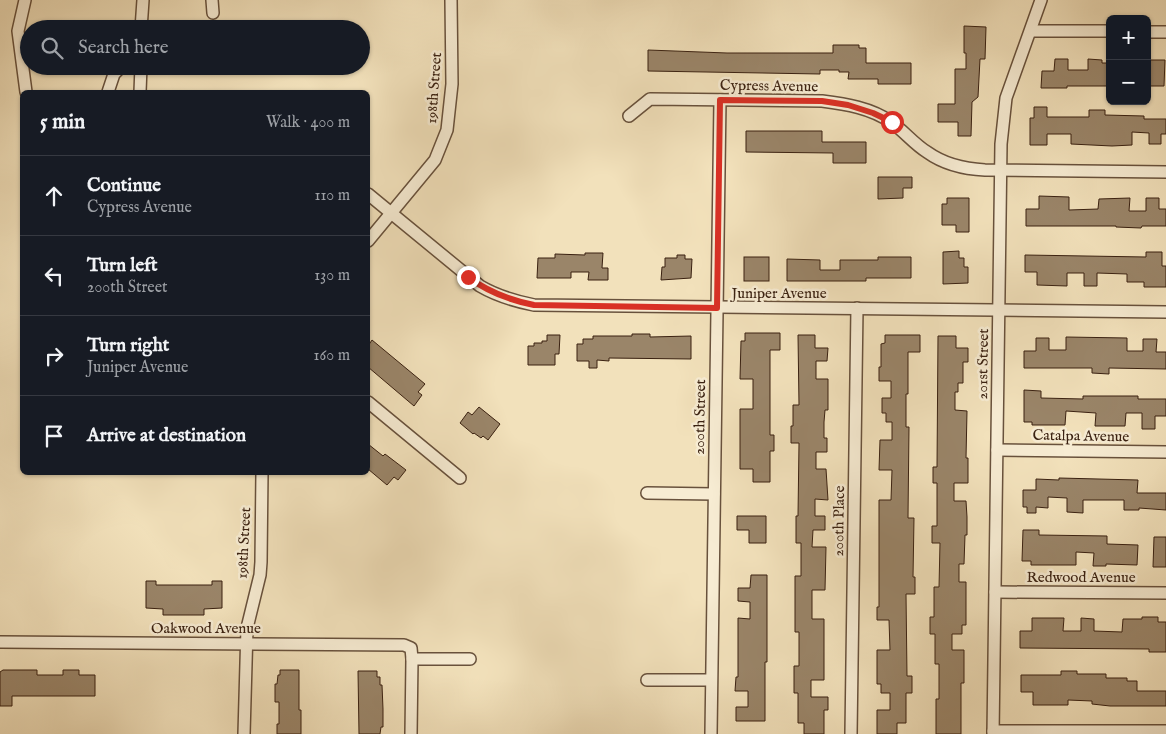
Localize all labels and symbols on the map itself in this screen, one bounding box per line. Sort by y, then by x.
street label: 198th Street [422,52,446,124]
street label: Cypress Avenue [720,76,818,96]
route start [881,111,904,134]
route end [457,266,480,289]
street label: Juniper Avenue [729,284,827,303]
street label: 201st Street [973,328,993,400]
street label: 200th Street [690,379,710,455]
street label: Catalpa Avenue [1033,426,1130,446]
street label: 200th Place [829,485,849,557]
street label: 198th Street [233,507,255,579]
street label: Redwood Avenue [1026,568,1136,587]
street label: Oakwood Avenue [151,619,261,638]

